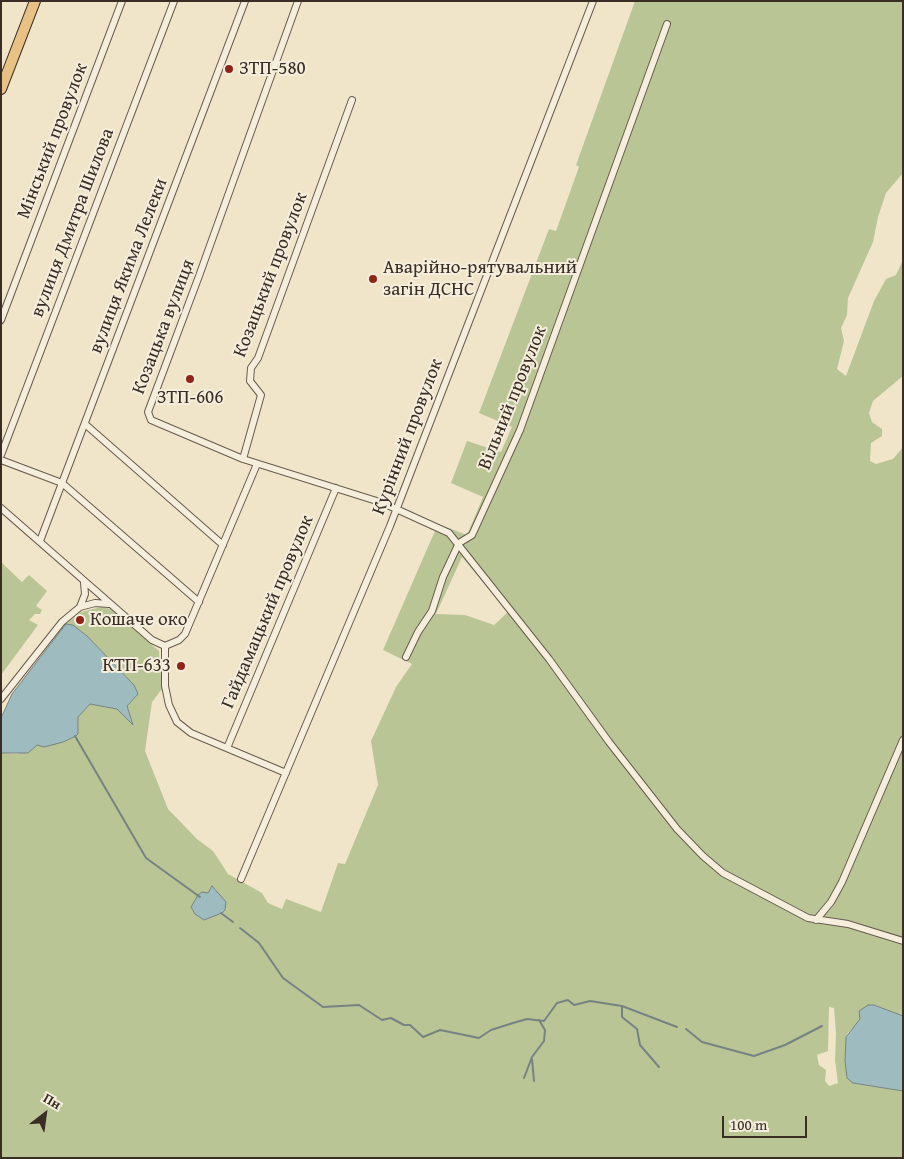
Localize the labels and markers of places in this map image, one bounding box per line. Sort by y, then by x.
place label: ЗТП-580 [239,58,306,80]
marker: ЗТП-580 [223,63,235,75]
place label: Аварійно-рятувальний загін ДСНС [383,257,577,301]
marker: Аварійно-рятувальний загін ДСНС [367,273,379,285]
marker: ЗТП-606 [184,373,196,385]
place label: ЗТП-606 [157,387,223,409]
place label: Кошаче око [90,609,187,631]
marker: Кошаче око [74,614,86,626]
place label: КТП-633 [102,655,171,677]
marker: КТП-633 [175,660,187,672]

